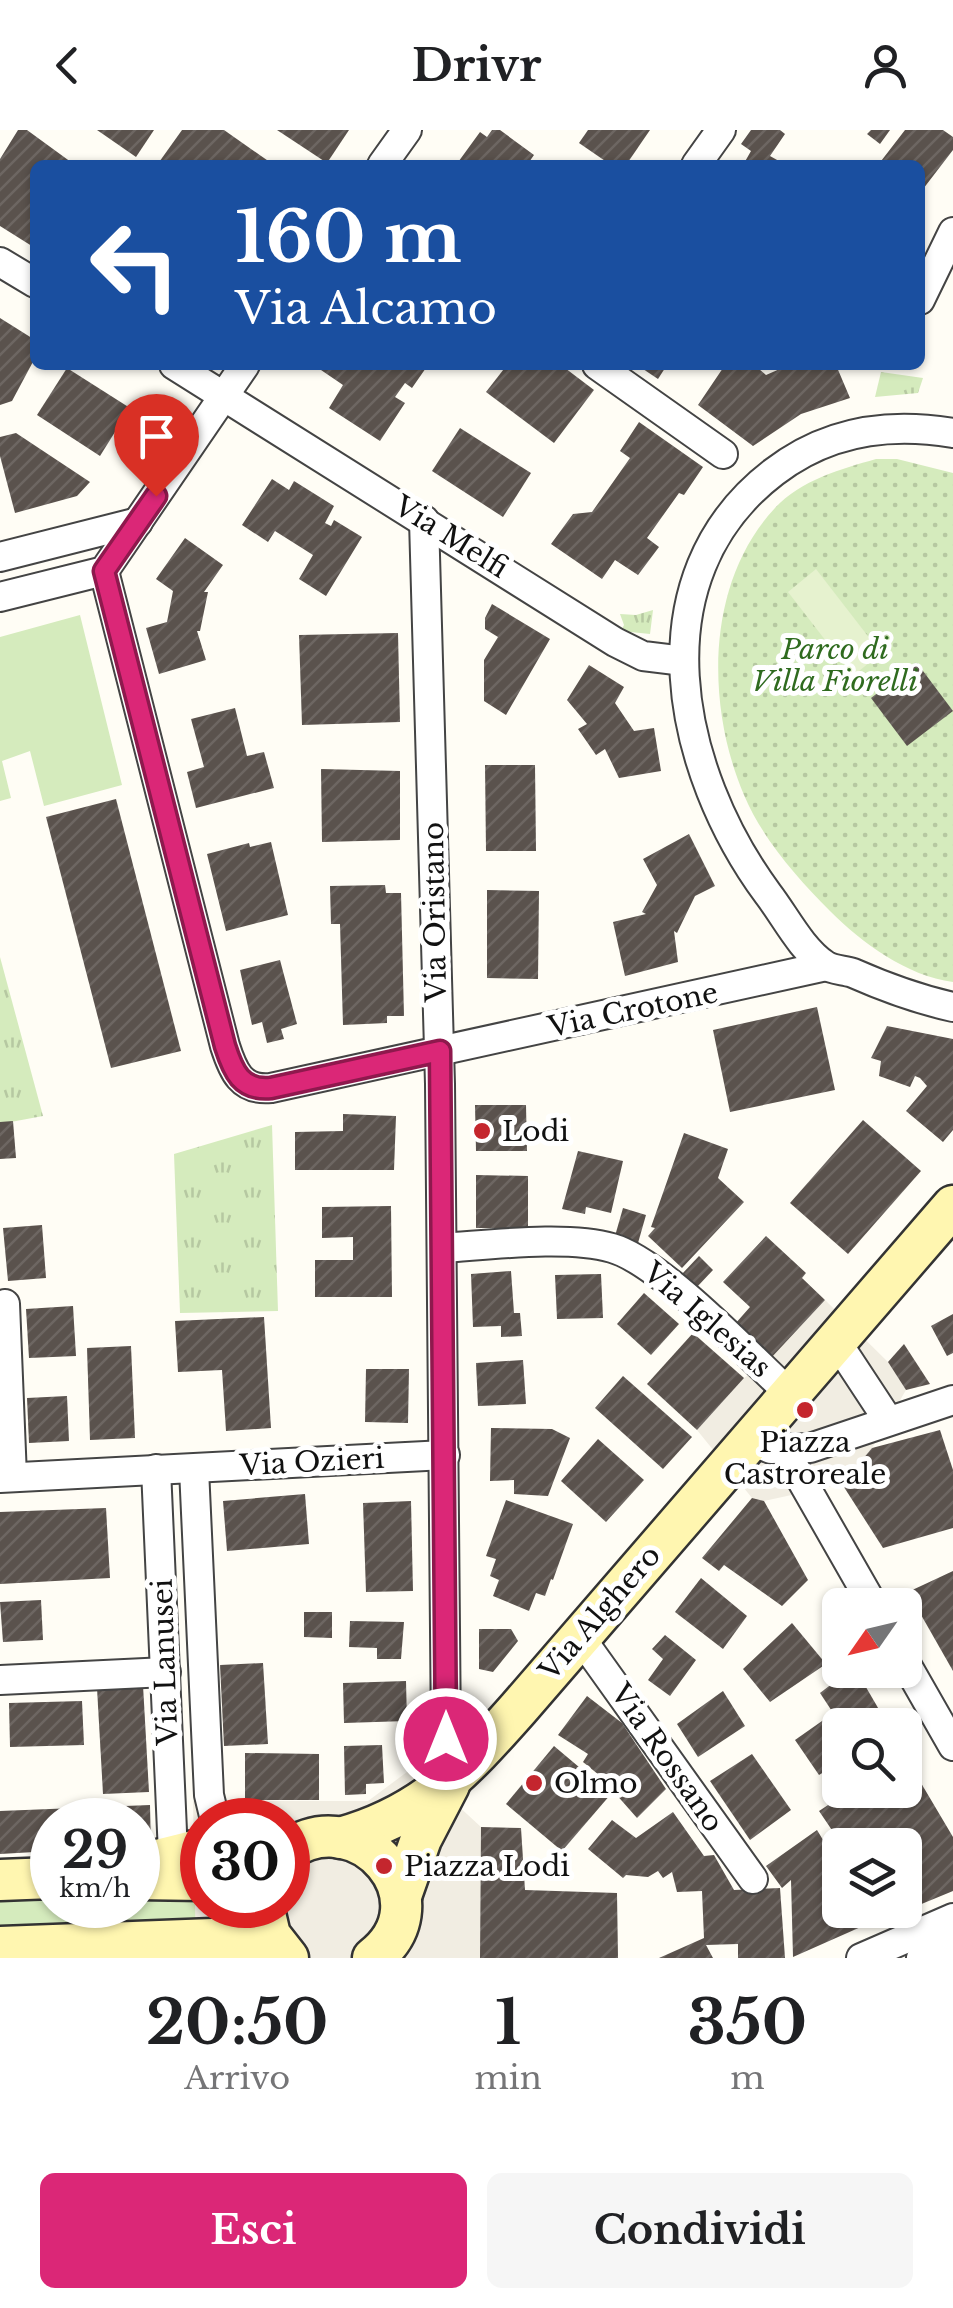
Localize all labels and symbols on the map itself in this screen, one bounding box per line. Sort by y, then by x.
pin [114,394,199,497]
street label: Via Melfi [387,488,514,586]
park label: Parco di Villa Fiorelli [752,632,918,699]
street label: Via Oristano [416,822,454,1003]
street label: Via Crotone [544,975,721,1045]
place label: Lodi [502,1114,569,1149]
marker: Lodi [471,1120,493,1142]
street label: Via Iglesias [635,1254,778,1385]
marker: Piazza Castroreale [794,1399,816,1421]
place label: Piazza Castroreale [724,1425,886,1492]
street label: Via Ozieri [238,1441,385,1483]
street label: Via Alghero [531,1538,668,1688]
street label: Via Lanusei [145,1578,185,1747]
north arrow [822,1588,922,1688]
street label: Via Rossano [602,1676,731,1839]
position arrow [394,1687,498,1791]
place label: Olmo [554,1766,638,1801]
marker: Olmo [523,1772,545,1794]
speed limit sign: 30 [180,1798,310,1928]
place label: Piazza Lodi [404,1849,570,1884]
marker: Piazza Lodi [373,1855,395,1877]

